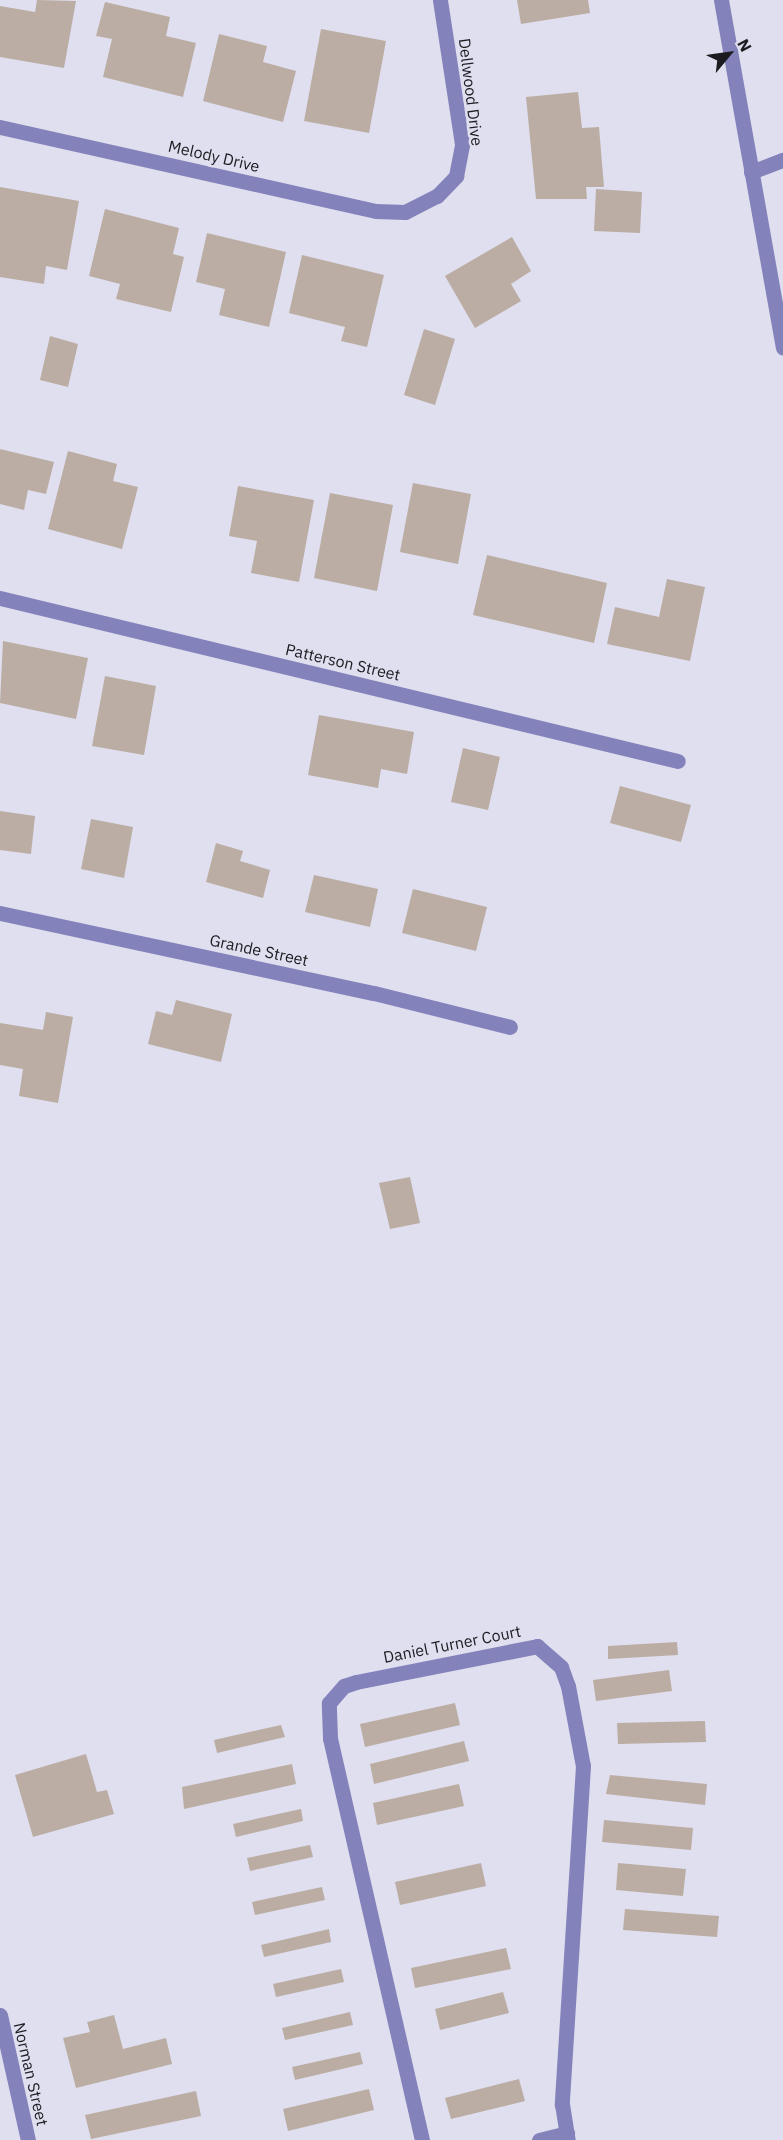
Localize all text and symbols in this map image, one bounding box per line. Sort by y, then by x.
north arrow [699,24,759,84]
text: N [733,35,756,55]
street label: Dellwood Drive [455,37,487,147]
street label: Melody Drive [166,136,262,176]
street label: Patterson Street [284,639,402,685]
street label: Grande Street [208,930,310,970]
street label: Daniel Turner Court [382,1621,522,1667]
street label: Norman Street [10,2020,52,2128]

